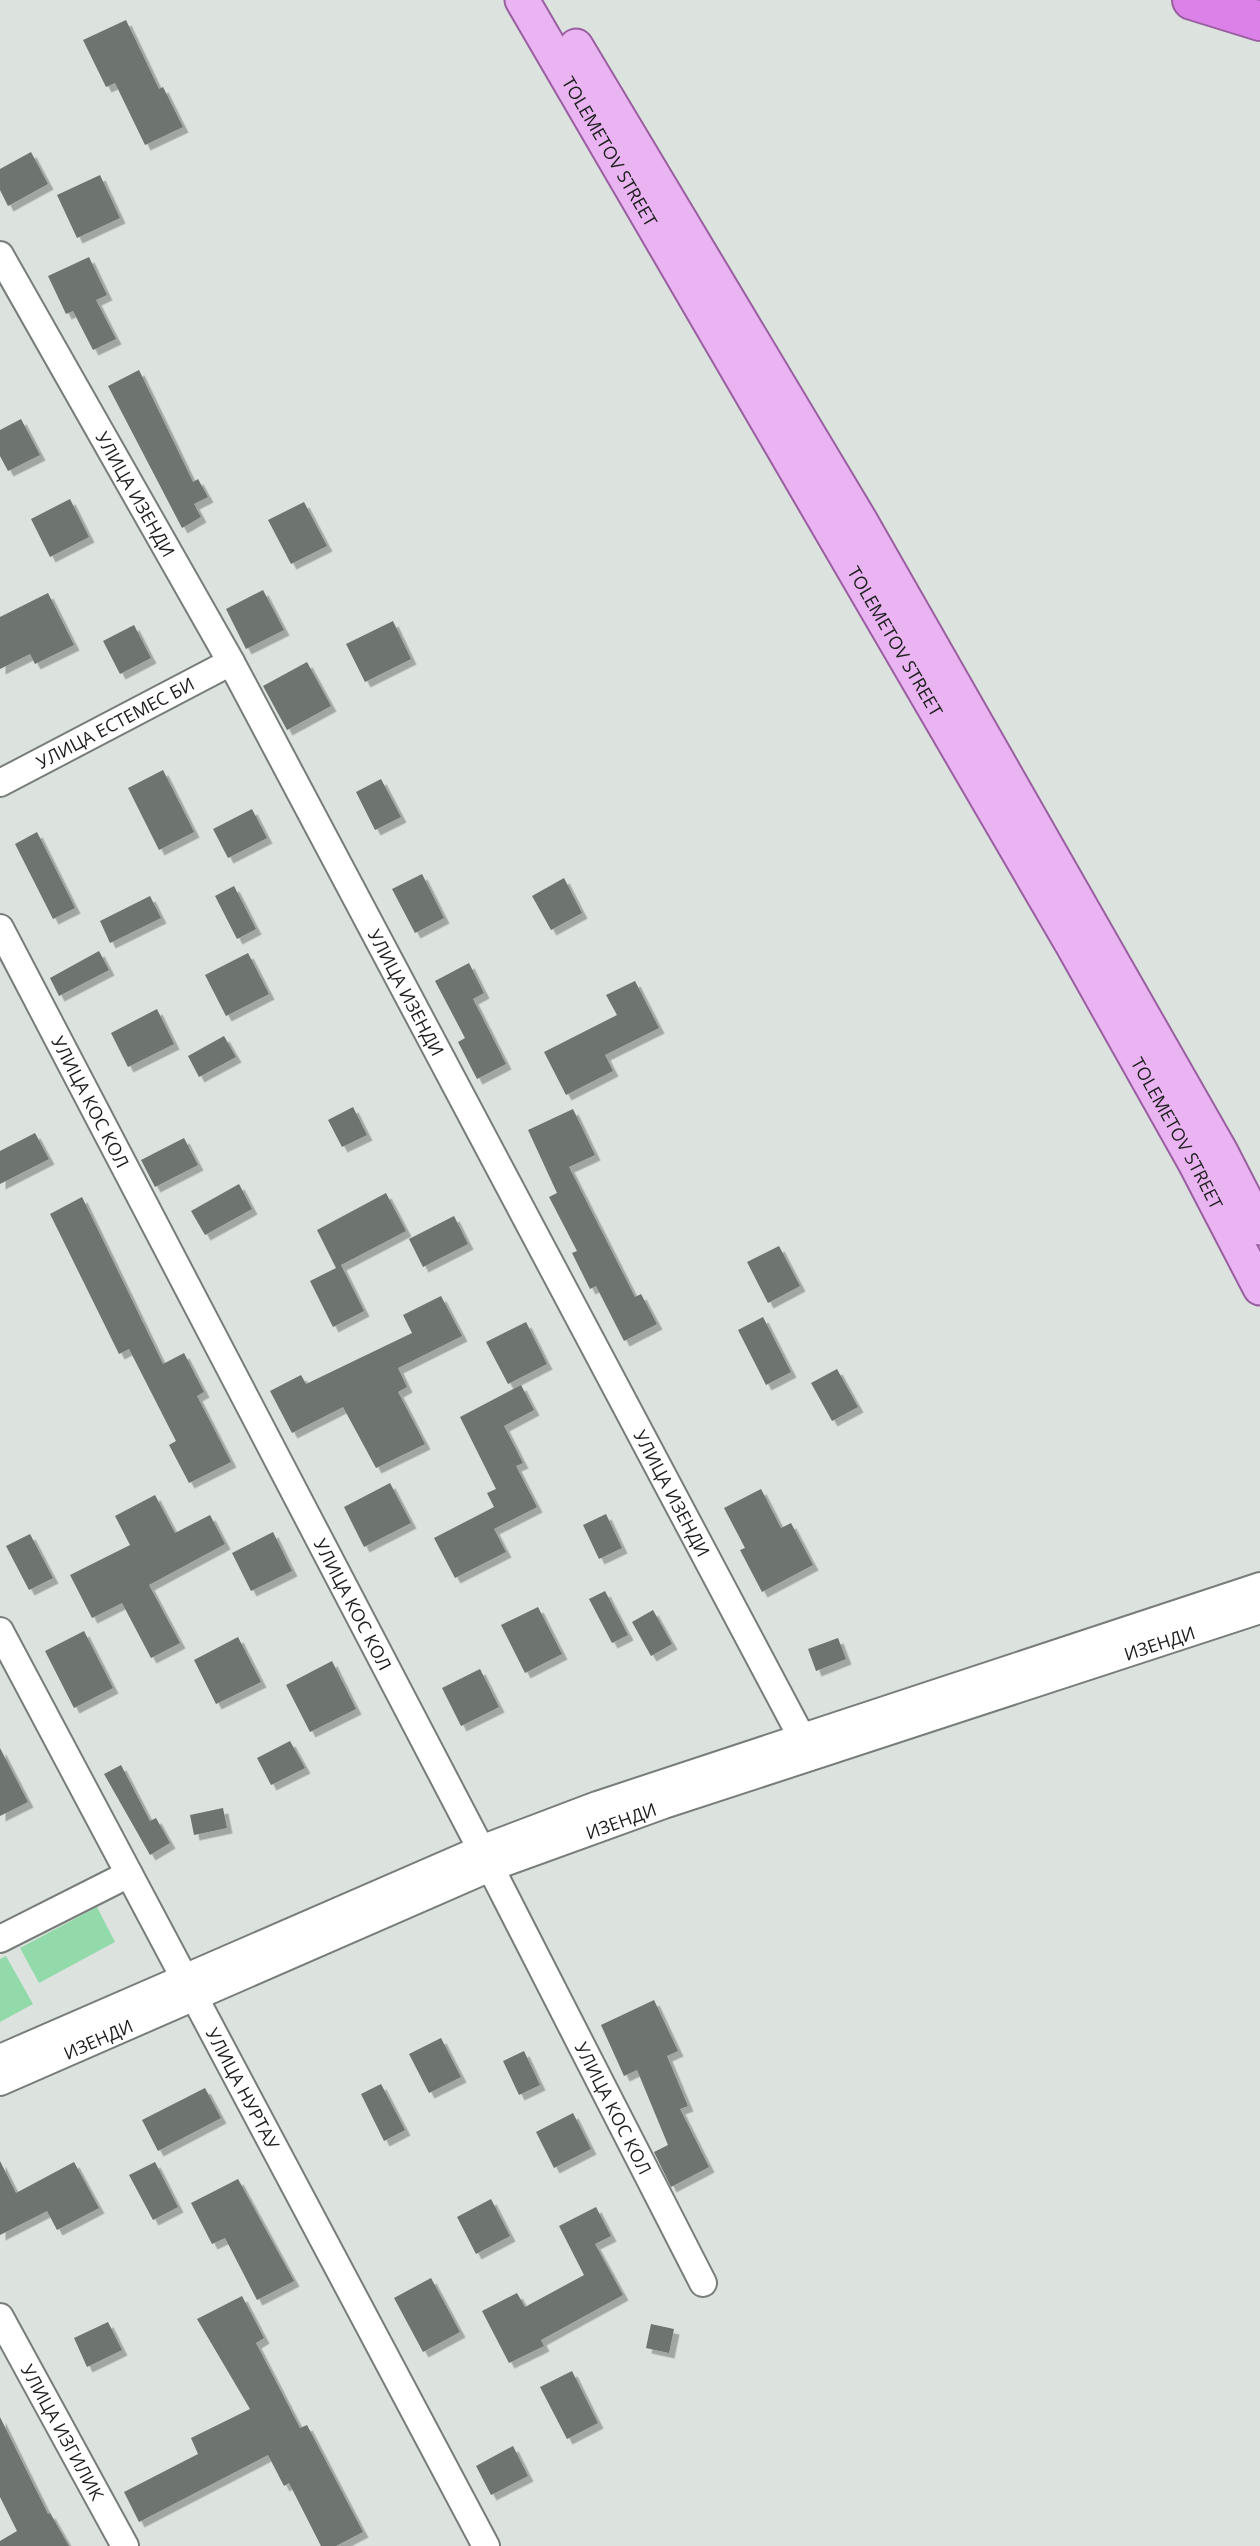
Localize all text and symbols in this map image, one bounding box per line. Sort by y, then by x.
street label: TOLEMETOV STREET [557,72,663,231]
street label: УЛИЦА ИЗЕНДИ [91,427,181,561]
street label: TOLEMETOV STREET [842,562,949,721]
street label: УЛИЦА ЕСТЕМЕС БИ [32,671,198,774]
street label: УЛИЦА ИЗЕНДИ [363,925,450,1060]
street label: УЛИЦА КОС КОЛ [46,1032,135,1172]
street label: TOLEMETOV STREET [1126,1053,1229,1213]
street label: УЛИЦА ИЗЕНДИ [629,1426,716,1561]
street label: УЛИЦА КОС КОЛ [309,1534,398,1674]
street label: ИЗЕНДИ [1121,1620,1198,1666]
street label: ИЗЕНДИ [582,1797,660,1844]
street label: ИЗЕНДИ [60,2013,137,2065]
street label: УЛИЦА НУРТАУ [201,2023,286,2154]
street label: УЛИЦА КОС КОЛ [570,2038,657,2178]
street label: УЛИЦА ИЗГИЛИК [16,2360,110,2504]

